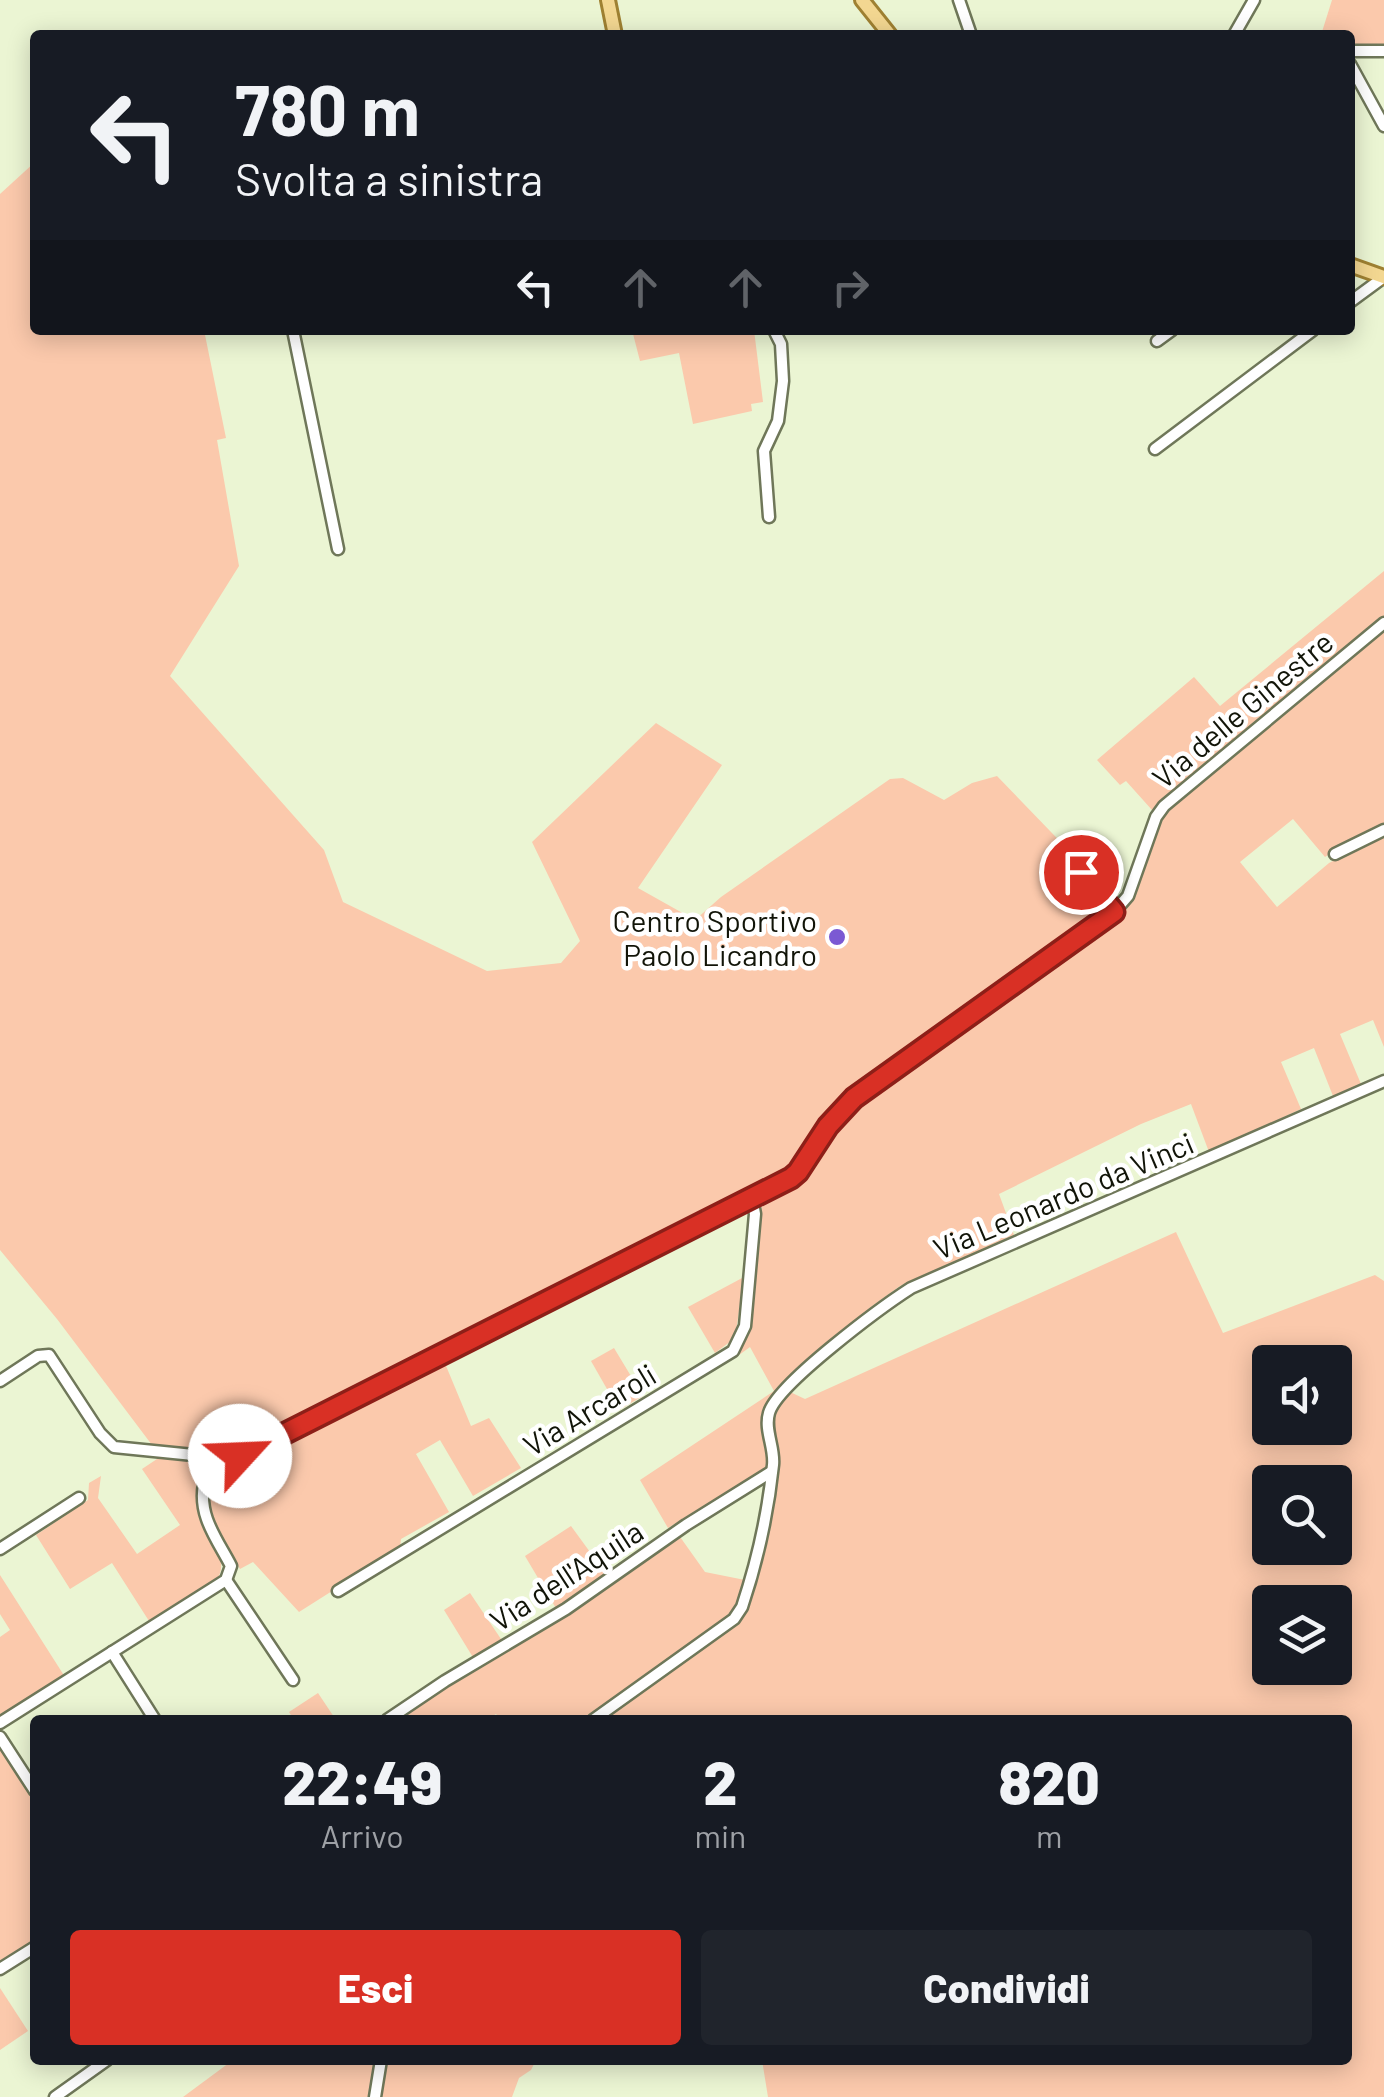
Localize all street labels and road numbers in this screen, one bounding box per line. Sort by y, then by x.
street label: Via delle Ginestre [1144,623,1340,795]
street label: Via Leonardo da Vinci [927,1124,1199,1266]
street label: Via Arcaroli [516,1355,662,1463]
street label: Via dell'Aquila [483,1512,649,1638]

